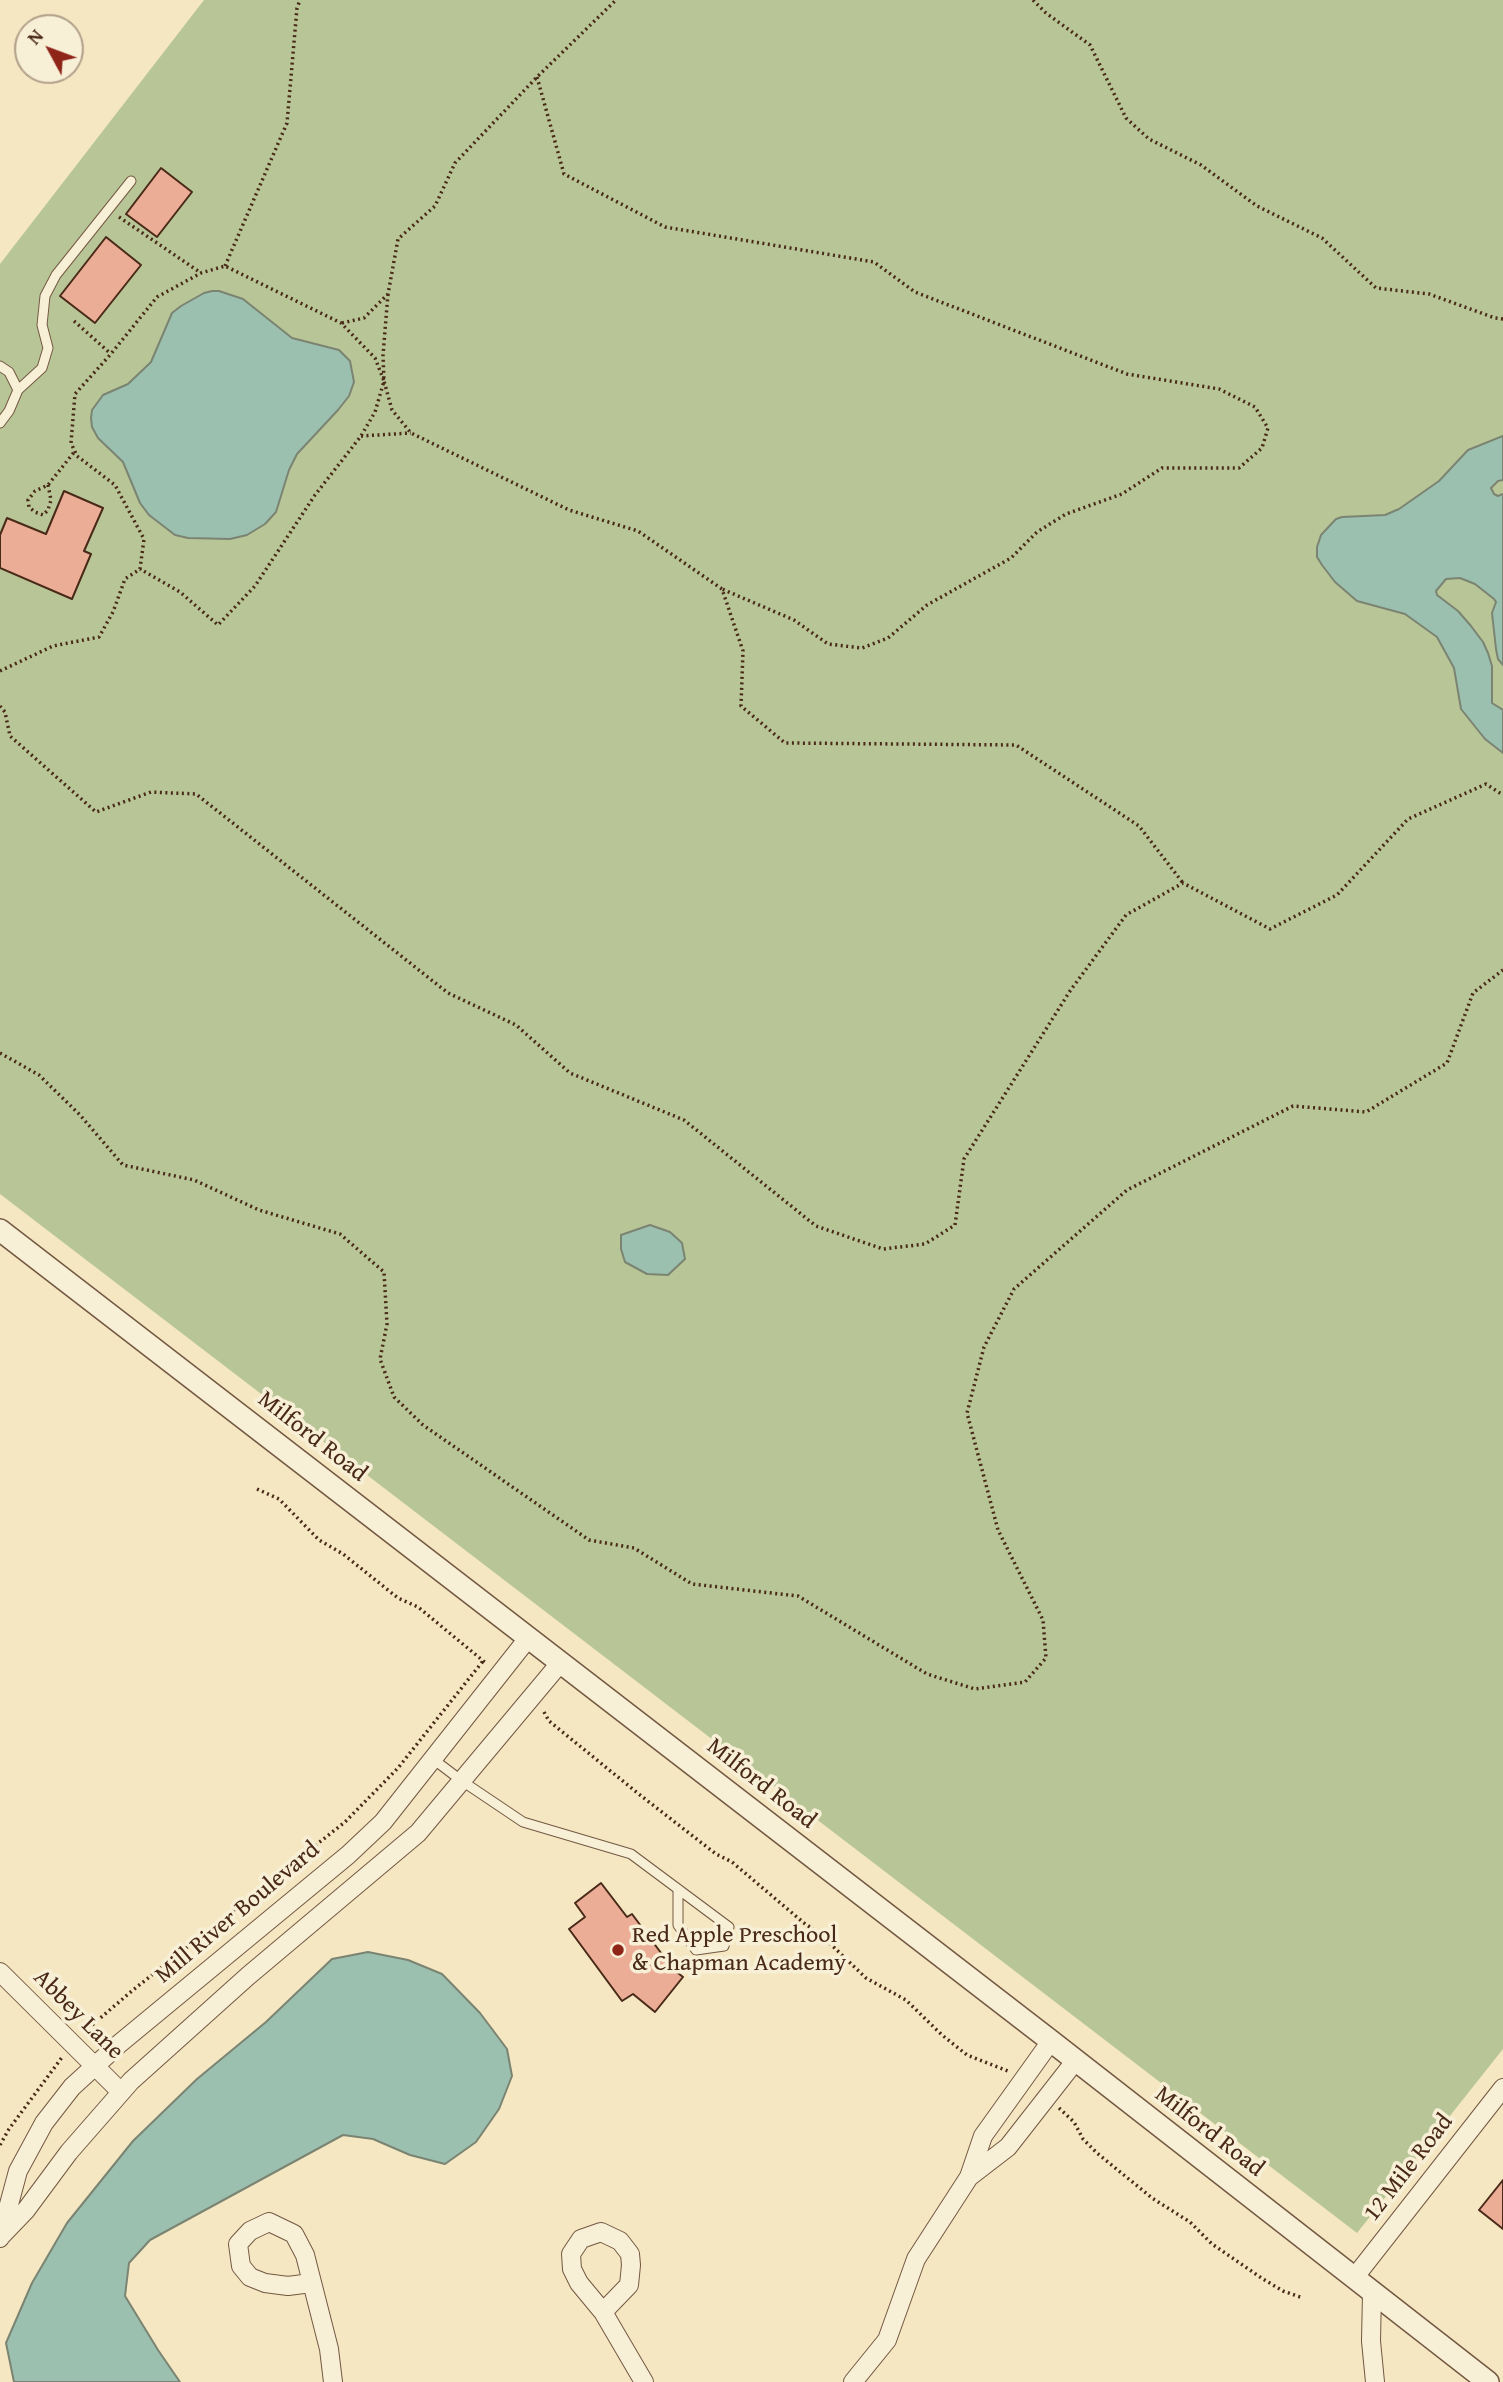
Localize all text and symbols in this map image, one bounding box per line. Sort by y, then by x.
north arrow [14,14,84,84]
text: N [20,23,49,51]
street label: Milford Road [251,1385,373,1489]
street label: Milford Road [700,1732,822,1836]
street label: Mill River Boulevard [150,1836,326,1990]
place label: Red Apple Preschool & Chapman Academy [632,1922,846,1978]
marker: Red Apple Preschool & Chapman Academy [610,1942,626,1958]
street label: Abbey Lane [27,1964,129,2066]
street label: Milford Road [1148,2080,1270,2184]
street label: 12 Mile Road [1358,2109,1460,2227]

